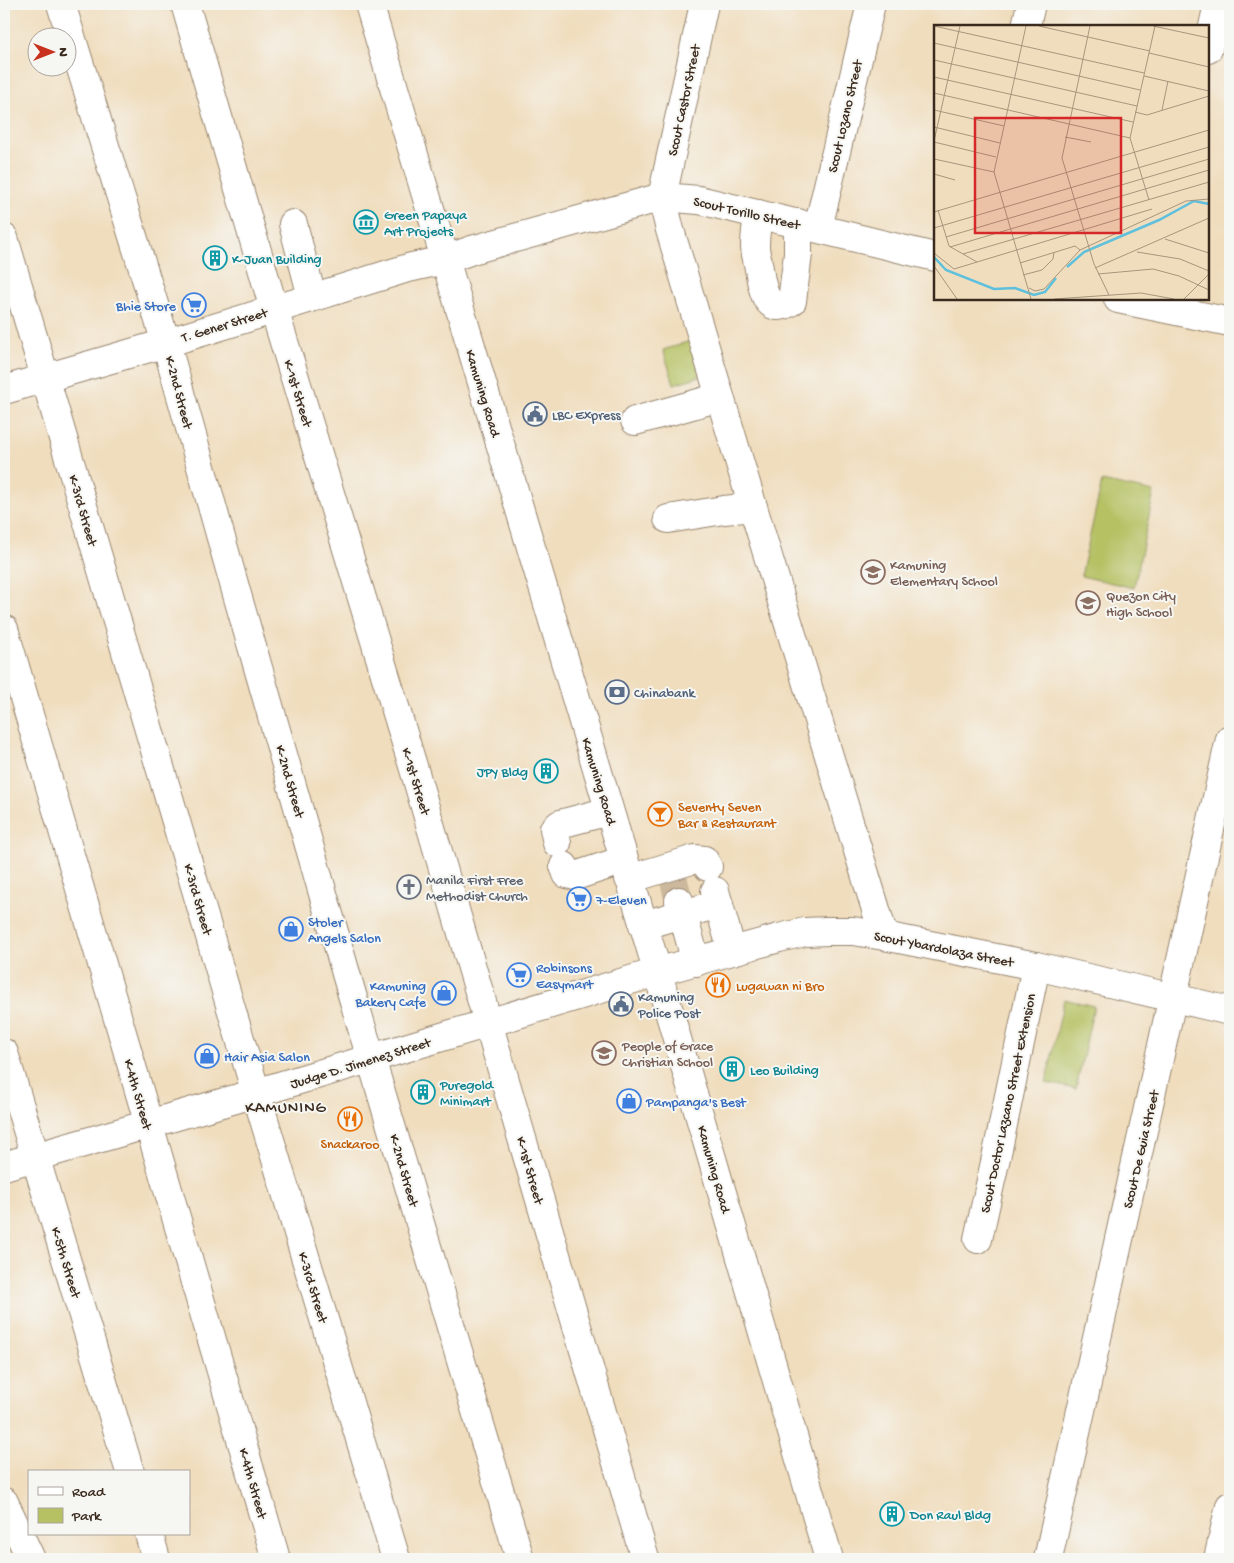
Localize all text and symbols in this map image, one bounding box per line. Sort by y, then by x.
inset map [934,25,1209,300]
north arrow [28,28,78,78]
street label: Scout Castor Street [665,42,706,158]
text: N [54,47,71,57]
street label: Scout Lozano Street [825,57,868,175]
street label: Scout Torillo Street [691,194,803,235]
place label: Green Papaya Art Projects [384,208,468,241]
museum icon: Green Papaya Art Projects [353,209,379,235]
building icon: K-Juan Building [202,245,228,271]
place label: K-Juan Building [232,252,322,269]
supermarket icon: Bhie Store [181,292,207,318]
place label: Bhie Store [115,299,177,316]
street label: T. Gener Street [179,305,271,348]
street label: Kamuning Road [460,348,503,441]
street label: K-2nd Street [160,354,196,432]
street label: K-1st Street [278,358,315,431]
public building icon: LBC Express [522,401,548,427]
place label: LBC Express [552,408,621,425]
street label: K-3rd Street [63,473,100,549]
place label: Kamuning Elementary School [890,558,998,591]
school or university icon: Kamuning Elementary School [860,559,886,585]
place label: Quezon City High School [1106,589,1176,622]
school or university icon: Quezon City High School [1075,590,1101,616]
bank icon: Chinabank [604,679,630,705]
place label: Chinabank [634,686,696,703]
street label: Kamuning Road [576,736,619,829]
street label: K-2nd Street [270,744,307,821]
street label: K-1st Street [396,746,433,819]
building icon: JPY Bldg [533,758,559,784]
place label: JPY Bldg [477,765,528,782]
place label: Seventy Seven Bar & Restaurant [677,800,777,833]
bar icon: Seventy Seven Bar & Restaurant [647,801,673,827]
street label: K-3rd Street [178,862,215,938]
place label: Manila First Free Methodist Church [426,873,528,906]
church icon: Manila First Free Methodist Church [396,874,422,900]
supermarket icon: 7-Eleven [566,886,592,912]
place label: 7-Eleven [595,893,647,910]
place label: Stoler Angels Salon [308,915,381,948]
shop icon: Stoler Angels Salon [278,916,304,942]
street label: Scout Ybardolaza Street [872,929,1016,973]
place label: Robinsons Easymart [536,961,594,994]
supermarket icon: Robinsons Easymart [506,962,532,988]
restaurant icon: Lugawan ni Bro [705,972,731,998]
place label: Kamuning Bakery Cafe [355,979,427,1012]
place label: Lugawan ni Bro [736,979,824,996]
shop icon: Kamuning Bakery Cafe [431,980,457,1006]
place label: Kamuning Police Post [637,990,702,1023]
public building icon: Kamuning Police Post [608,991,634,1017]
street label: Scout Doctor Lazcano Street Extension [978,992,1041,1215]
street label: Judge D. Jimenez Street [289,1035,434,1094]
place label: People of Grace Christian School [621,1039,714,1072]
school or university icon: People of Grace Christian School [591,1040,617,1066]
shop icon: Hair Asia Salon [194,1043,220,1069]
place label: Hair Asia Salon [224,1050,310,1067]
building icon: Leo Building [719,1056,745,1082]
street label: K-4th Street [118,1057,155,1133]
place label: Leo Building [750,1063,819,1080]
place label: Puregold Minimart [439,1078,495,1111]
building icon: Puregold Minimart [410,1079,436,1105]
shop icon: Pampanga's Best [616,1088,642,1114]
street label: Scout De Guia Street [1121,1088,1165,1210]
place label: Pampanga's Best [645,1095,747,1112]
district label: KAMUNING [245,1100,327,1119]
restaurant icon: Snackaroo [337,1106,363,1132]
street label: Kamuning Road [692,1124,734,1217]
street label: K-2nd Street [384,1133,421,1210]
street label: K-1st Street [511,1135,547,1208]
place label: Snackaroo [320,1137,380,1154]
street label: K-5th Street [46,1225,84,1302]
street label: K-3rd Street [293,1250,331,1326]
street label: K-4th Street [233,1446,270,1522]
legend [28,1470,190,1536]
text: Road [72,1484,106,1502]
building icon: Don Raul Bldg [879,1501,905,1527]
text: Park [71,1508,102,1526]
place label: Don Raul Bldg [909,1508,991,1525]

